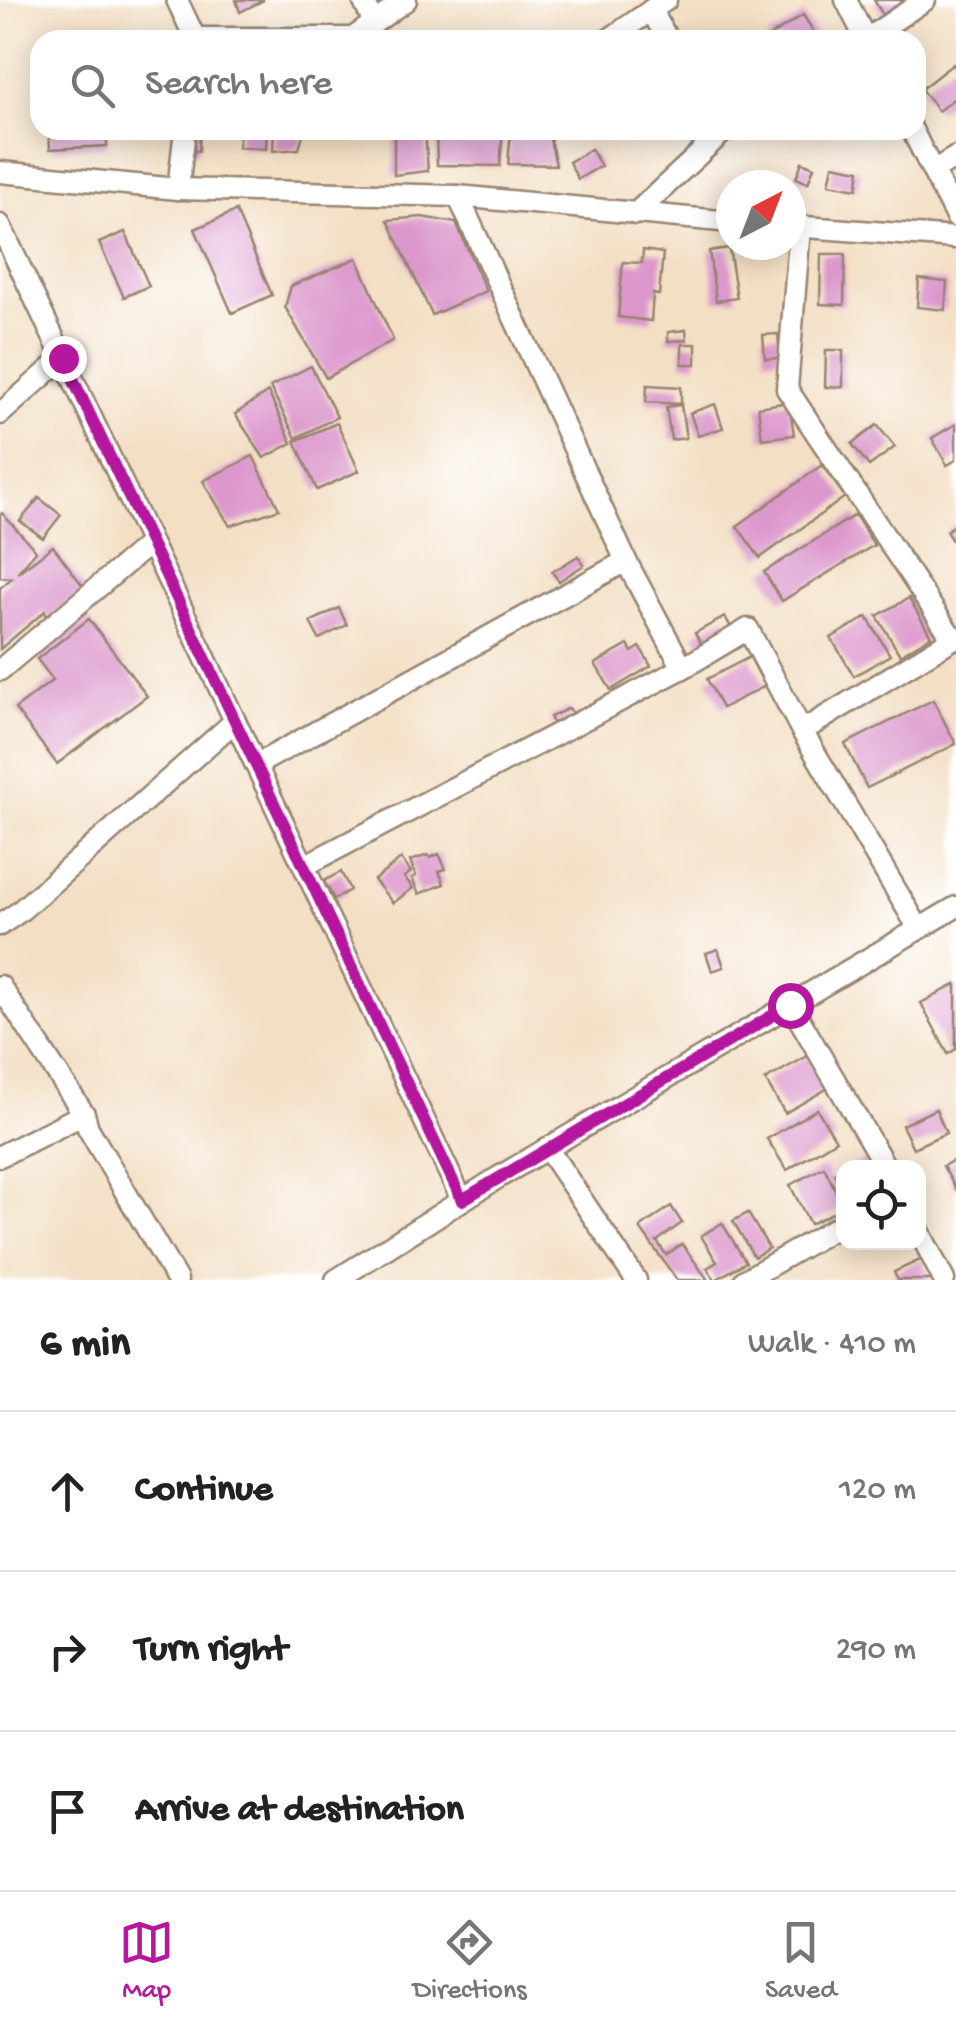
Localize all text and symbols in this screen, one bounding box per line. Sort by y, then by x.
search box [30,30,926,140]
icon: search [65,58,120,113]
text: Search here [145,63,332,107]
north arrow [716,170,806,260]
route end [41,336,87,382]
route start [768,983,814,1029]
map controls [836,1160,926,1250]
button: locate [836,1160,926,1250]
text: 6 min [40,1321,130,1370]
text: Walk · 410 m [748,1326,916,1364]
icon: ahead [40,1464,95,1519]
text: Continue [135,1469,273,1513]
text: 120 m [839,1472,916,1510]
icon: right [40,1624,95,1679]
text: Turn right [135,1629,287,1673]
text: 290 m [836,1632,916,1670]
icon: arrive [40,1784,95,1839]
text: Arrive at destination [135,1789,464,1833]
tab: Map [119,1915,174,2008]
tab: Directions [413,1915,527,2008]
tab: Saved [765,1915,837,2008]

